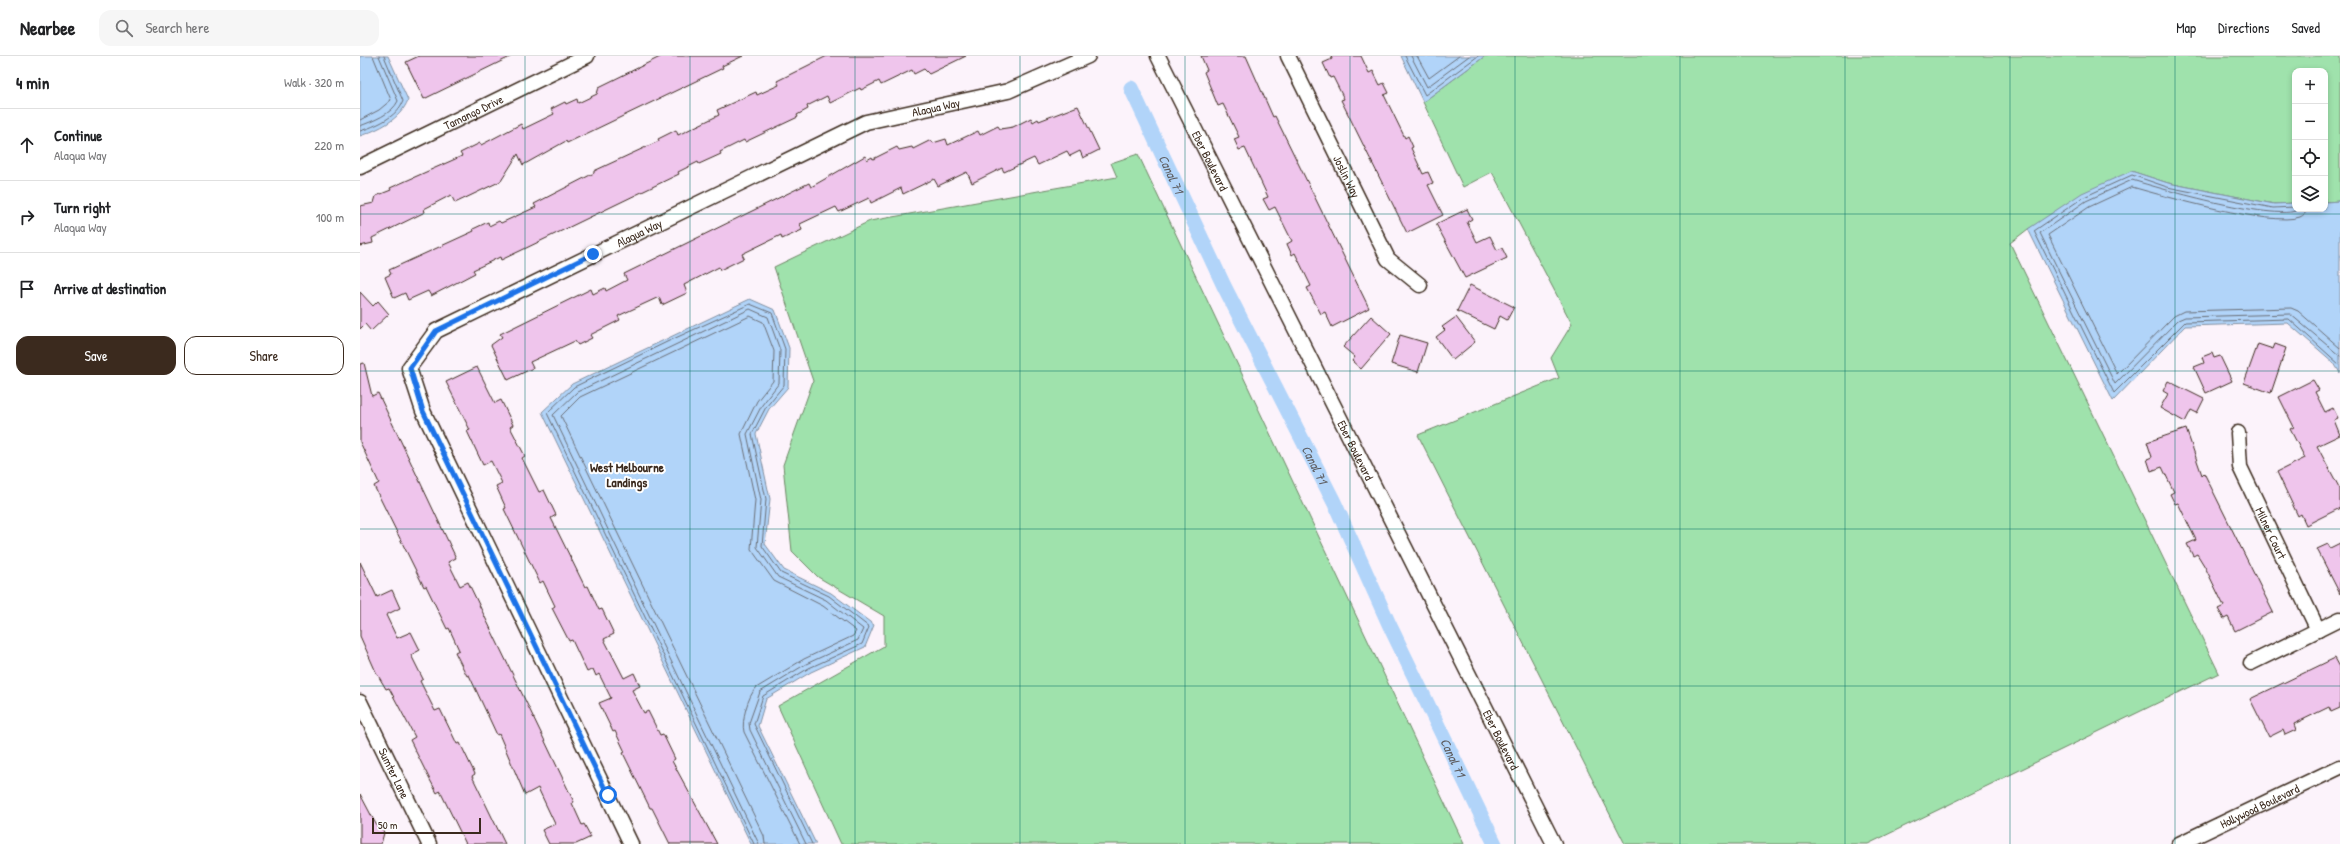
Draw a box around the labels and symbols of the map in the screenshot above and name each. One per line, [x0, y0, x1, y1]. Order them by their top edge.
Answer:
street label: Tamango Drive [441, 90, 506, 133]
street label: Alaqua Way [910, 93, 962, 120]
street label: Eber Boulevard [1188, 128, 1233, 194]
water label: Canal 71 [1155, 152, 1189, 198]
street label: Joslin Way [1330, 152, 1365, 200]
street label: Alaqua Way [613, 214, 665, 251]
route end [584, 245, 602, 263]
street label: Eber Boulevard [1334, 417, 1378, 483]
water label: Canal 71 [1298, 442, 1333, 489]
district label: West Melbourne Landings [590, 458, 665, 492]
street label: Milner Court [2252, 504, 2292, 562]
street label: Eber Boulevard [1479, 707, 1524, 773]
water label: Canal 71 [1436, 735, 1471, 782]
street label: Sumter Lane [375, 745, 414, 801]
street label: Hollywood Boulevard [2217, 779, 2302, 832]
route start [599, 786, 617, 804]
scale bar [372, 816, 481, 835]

